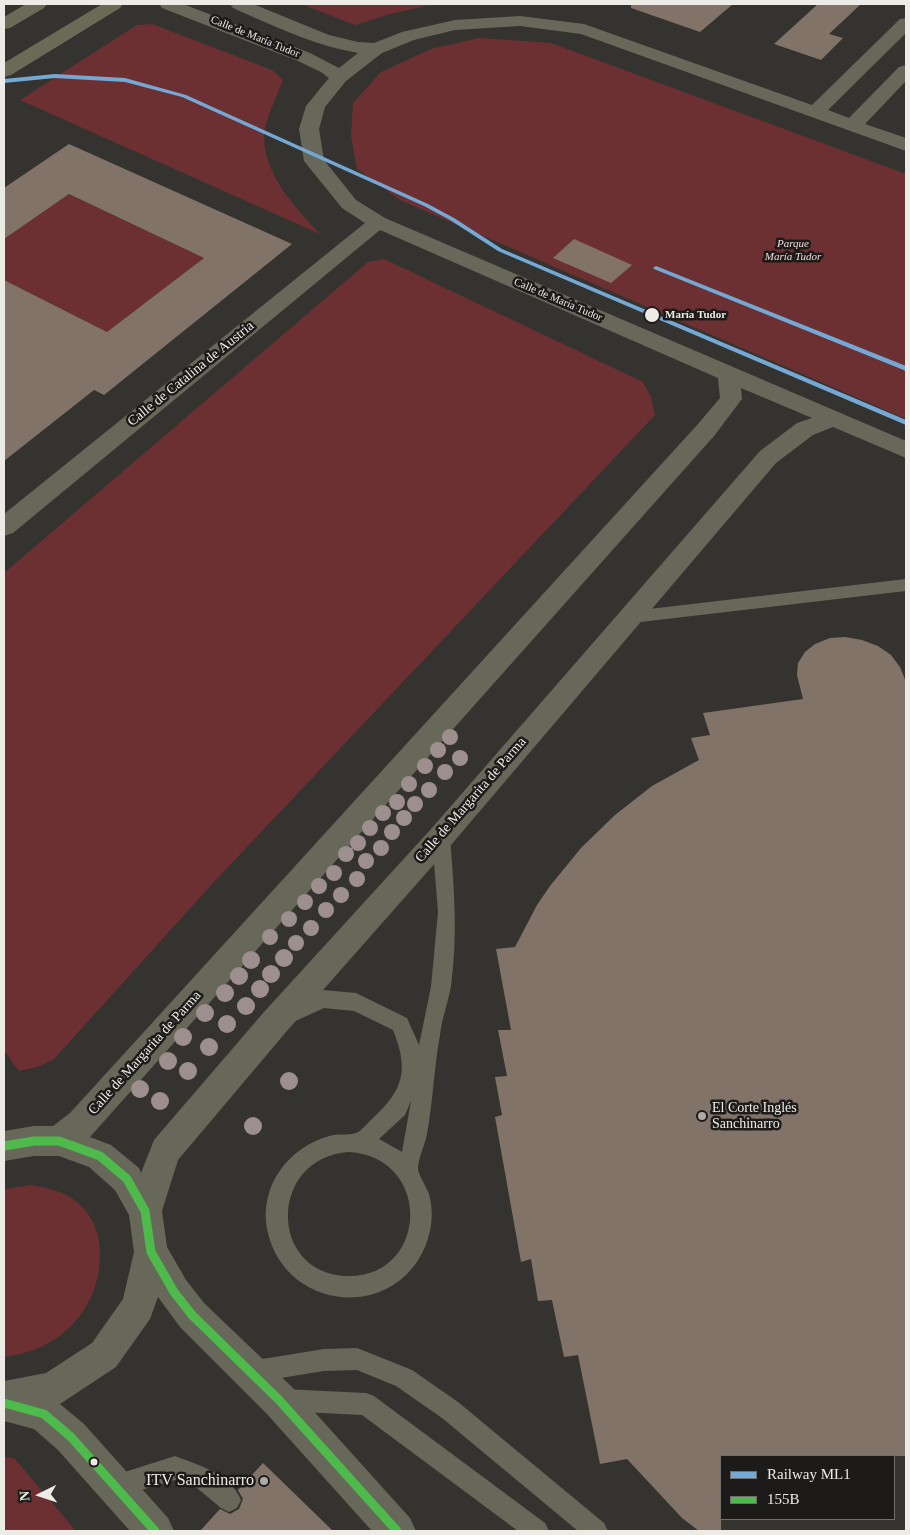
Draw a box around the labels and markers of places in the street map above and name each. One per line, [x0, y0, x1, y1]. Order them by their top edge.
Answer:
marker: María Tudor [643, 306, 661, 324]
place label: María Tudor [665, 308, 726, 322]
place label: El Corte Inglés Sanchinarro [712, 1100, 797, 1132]
marker: El Corte Inglés Sanchinarro [696, 1110, 708, 1122]
unlabelled marker [89, 1457, 99, 1467]
place label: ITV Sanchinarro [146, 1471, 254, 1491]
marker: ITV Sanchinarro [258, 1475, 270, 1487]

